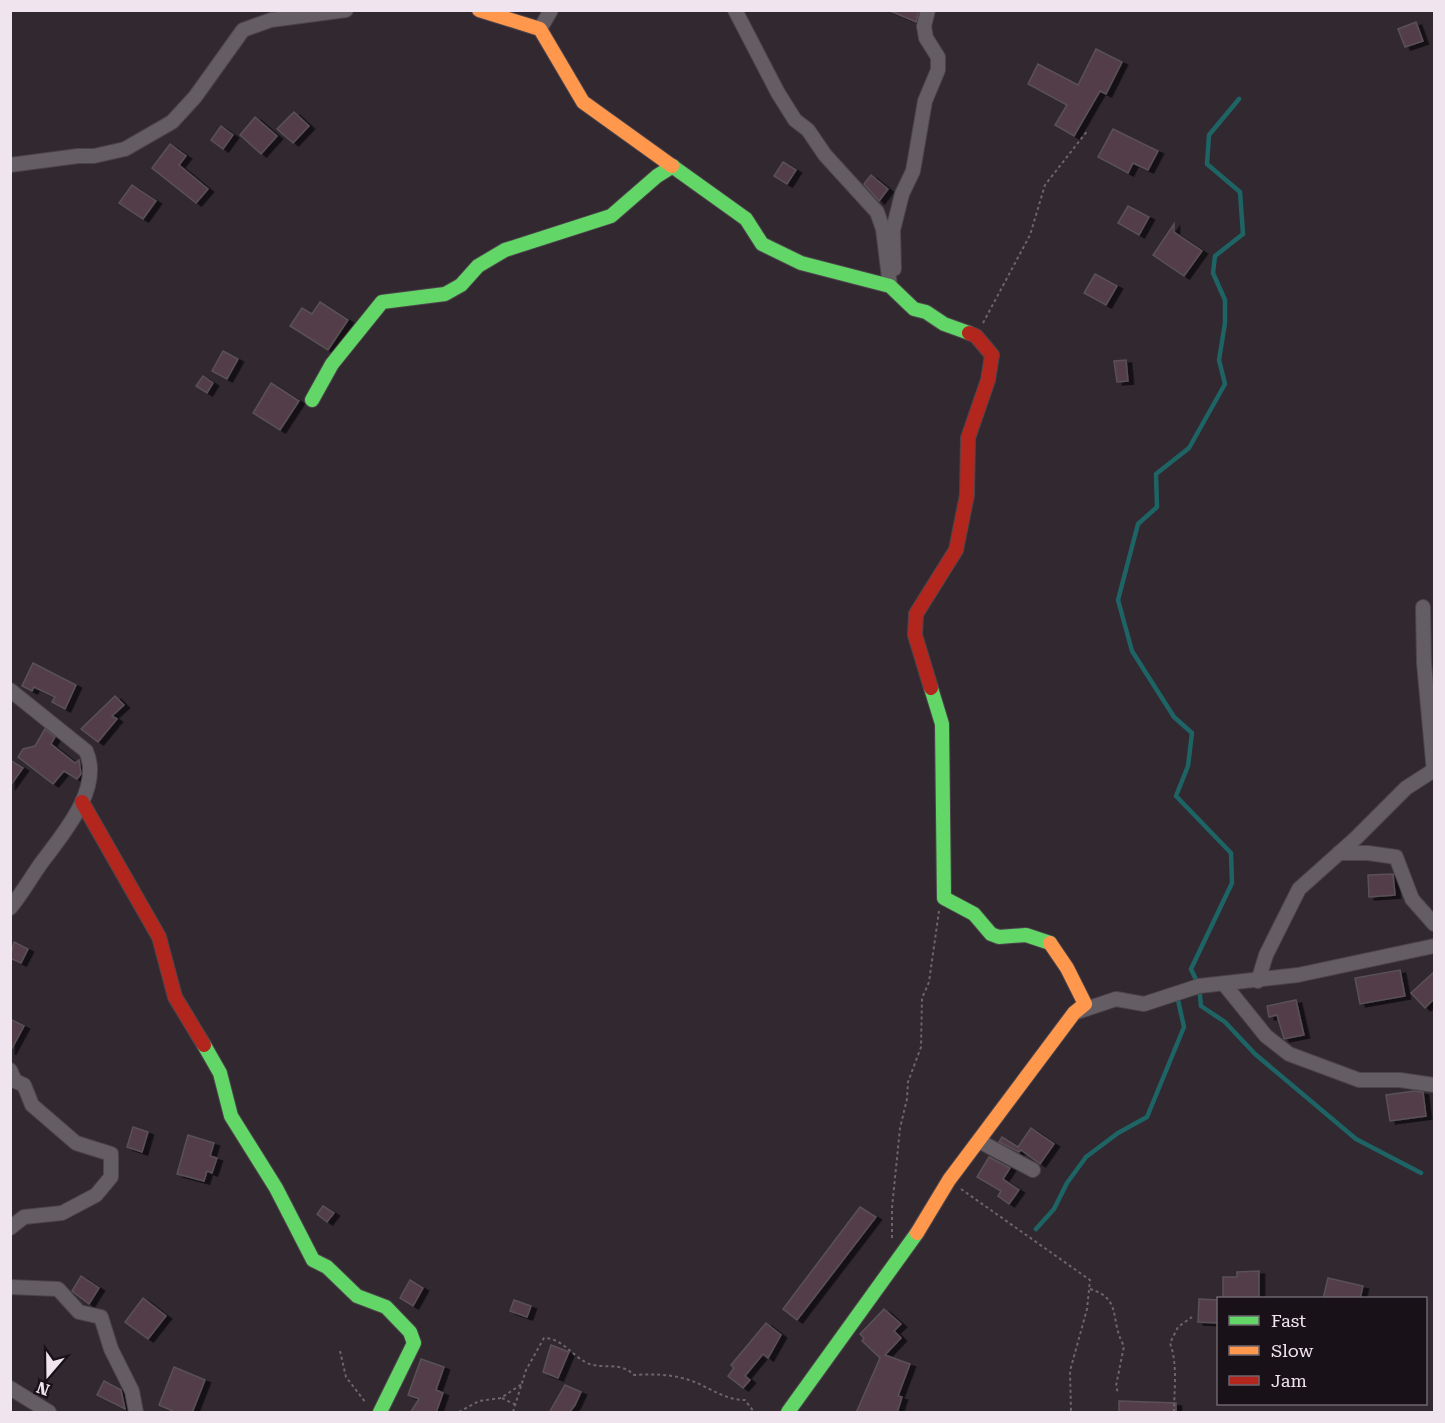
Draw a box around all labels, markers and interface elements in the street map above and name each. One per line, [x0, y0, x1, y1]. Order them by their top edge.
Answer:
legend [1217, 1297, 1427, 1405]
text: Fast [1271, 1310, 1306, 1331]
text: Slow [1271, 1340, 1313, 1361]
north arrow [18, 1345, 78, 1405]
text: Jam [1271, 1370, 1307, 1391]
text: N [34, 1378, 52, 1400]

